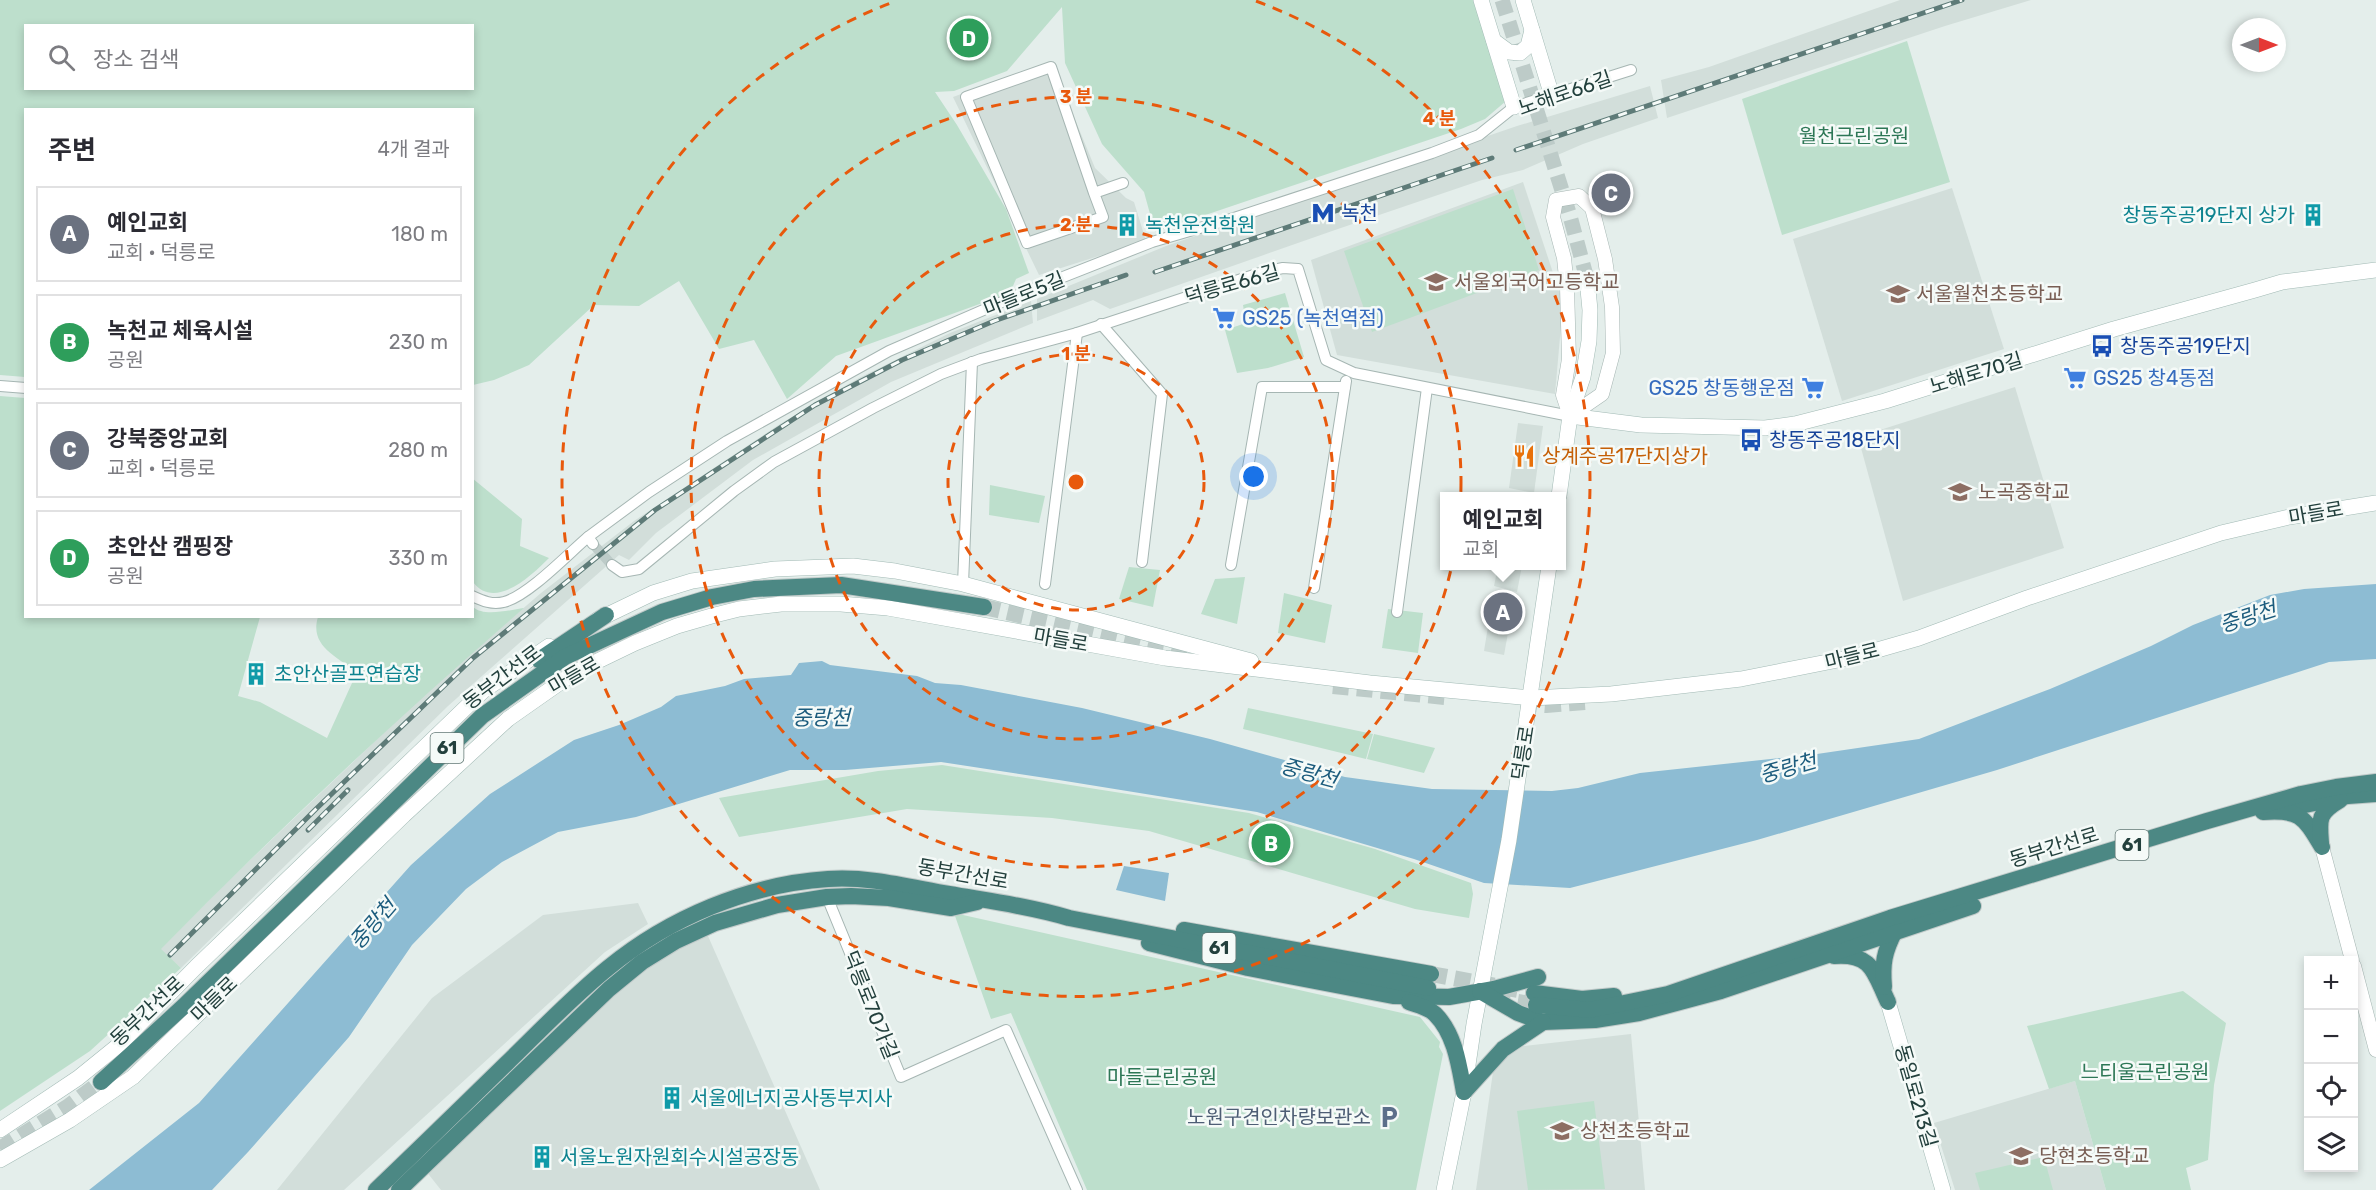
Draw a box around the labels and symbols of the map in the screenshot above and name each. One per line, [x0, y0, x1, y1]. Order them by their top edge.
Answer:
pin: D [950, 15, 988, 60]
north arrow [2232, 18, 2286, 72]
street label: 노해로66길 [1515, 66, 1615, 120]
text: 3 분 [1060, 86, 1093, 108]
text: 4 분 [1423, 108, 1456, 130]
park label: 월천근린공원 [1799, 124, 1909, 148]
pin: C [1592, 170, 1630, 216]
metro station icon: 녹천 [1310, 200, 1336, 226]
place label: 녹천 [1341, 201, 1378, 225]
building icon: 창동주공19단지 상가 [2300, 202, 2326, 228]
place label: 창동주공19단지 상가 [2122, 203, 2295, 227]
building icon: 녹천운전학원 [1114, 212, 1140, 238]
place label: 녹천운전학원 [1145, 213, 1255, 237]
text: 2 분 [1060, 214, 1092, 236]
street label: 덕릉로66길 [1182, 259, 1282, 309]
street label: 마들로5길 [980, 267, 1068, 321]
school or university icon: 서울외국어고등학교 [1423, 269, 1449, 295]
place label: 서울외국어고등학교 [1454, 270, 1620, 294]
school or university icon: 서울월천초등학교 [1885, 281, 1911, 307]
place label: 서울월천초등학교 [1916, 282, 2063, 306]
supermarket icon: GS25 (녹천역점) [1211, 305, 1237, 331]
place label: GS25 (녹천역점) [1242, 306, 1384, 330]
bus stop icon: 창동주공19단지 [2089, 333, 2115, 359]
place label: 창동주공19단지 [2120, 334, 2251, 358]
text: 1 분 [1061, 343, 1091, 365]
street label: 노해로70길 [1926, 347, 2026, 399]
supermarket icon: GS25 창4동점 [2062, 365, 2088, 391]
place label: GS25 창4동점 [2093, 366, 2215, 390]
supermarket icon: GS25 창동행운점 [1800, 375, 1826, 401]
place label: GS25 창동행운점 [1648, 376, 1795, 400]
bus stop icon: 창동주공18단지 [1738, 427, 1764, 453]
place label: 창동주공18단지 [1769, 428, 1901, 452]
restaurant icon: 상계주공17단지상가 [1511, 443, 1537, 469]
place label: 상계주공17단지상가 [1542, 444, 1708, 468]
your location [1239, 462, 1268, 491]
centre of rings [1066, 472, 1086, 492]
school or university icon: 노곡중학교 [1947, 479, 1973, 505]
place label: 노곡중학교 [1978, 480, 2070, 504]
street label: 마들로 [2287, 496, 2345, 530]
pin: A [1484, 590, 1522, 634]
water label: 중랑천 [2216, 595, 2282, 637]
street label: 마들로 [1032, 623, 1090, 657]
street label: 마들로 [1822, 638, 1882, 674]
street label: 동부간선로 [458, 640, 546, 714]
street label: 마들로 [544, 651, 604, 699]
building icon: 초안산골프연습장 [243, 661, 269, 687]
place label: 초안산골프연습장 [274, 662, 421, 686]
water label: 중랑천 [792, 705, 853, 730]
street label: 덕릉로 [1507, 724, 1539, 782]
road number: 61 [430, 733, 464, 763]
water label: 중랑천 [1757, 747, 1822, 788]
water label: 중랑천 [1278, 753, 1343, 793]
pin: B [1252, 820, 1290, 866]
street label: 동부간선로 [2007, 822, 2101, 872]
road number: 61 [2116, 830, 2148, 860]
street label: 동부간선로 [916, 854, 1010, 894]
water label: 중랑천 [344, 892, 403, 954]
road number: 61 [1202, 933, 1236, 963]
street label: 덕릉로70가길 [838, 947, 904, 1063]
street label: 동부간선로 [105, 971, 189, 1051]
street label: 마들로 [186, 971, 242, 1027]
street label: 동일로213길 [1890, 1042, 1942, 1150]
park label: 느티울근린공원 [2081, 1060, 2209, 1084]
park label: 마들근린공원 [1107, 1065, 1217, 1089]
building icon: 서울에너지공사동부지사 [659, 1085, 685, 1111]
place label: 서울에너지공사동부지사 [690, 1086, 892, 1110]
parking icon: 노원구견인차량보관소 [1376, 1104, 1402, 1130]
place label: 노원구견인차량보관소 [1187, 1105, 1371, 1129]
school or university icon: 상천초등학교 [1549, 1118, 1575, 1144]
place label: 상천초등학교 [1580, 1119, 1690, 1143]
school or university icon: 당현초등학교 [2008, 1143, 2034, 1169]
building icon: 서울노원자원회수시설공장동 [529, 1144, 555, 1170]
place label: 당현초등학교 [2039, 1144, 2149, 1168]
place label: 서울노원자원회수시설공장동 [560, 1145, 799, 1169]

